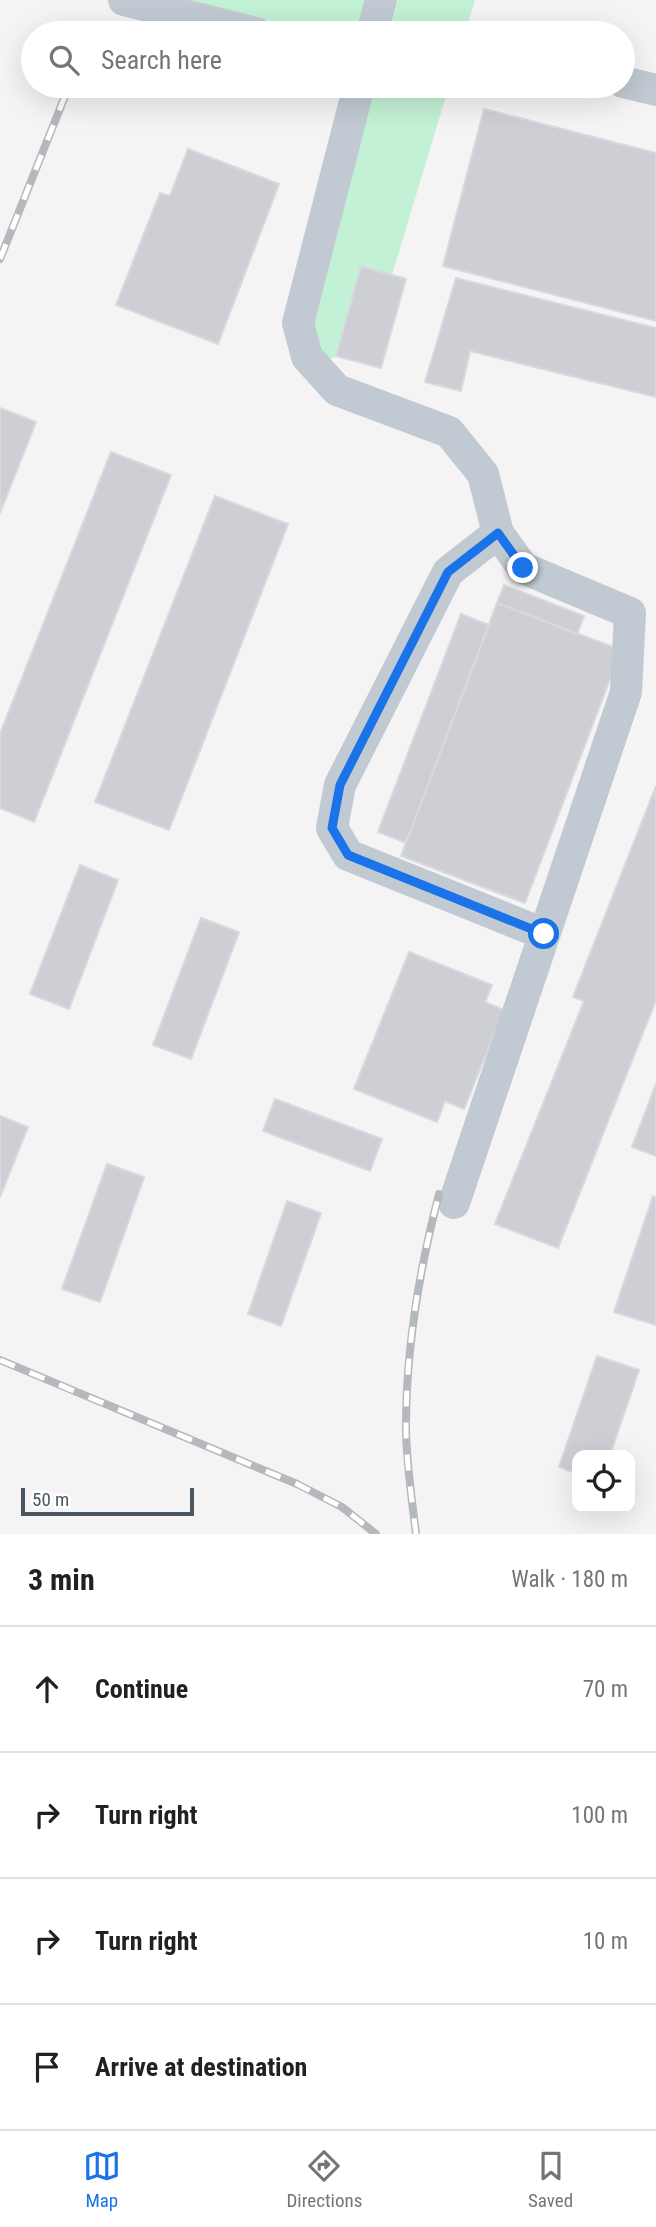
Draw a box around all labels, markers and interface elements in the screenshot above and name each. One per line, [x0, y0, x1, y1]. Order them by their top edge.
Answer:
search box [21, 21, 635, 98]
icon: search [45, 41, 83, 79]
text: Search here [101, 45, 222, 75]
route end [507, 552, 538, 583]
route start [528, 918, 559, 949]
map controls [572, 1450, 635, 1513]
button: locate [572, 1450, 635, 1513]
scale bar [21, 1485, 194, 1517]
text: 50 m [32, 1488, 69, 1511]
text: 3 min [28, 1562, 95, 1597]
text: Walk · 180 m [511, 1566, 628, 1593]
icon: ahead [28, 1670, 66, 1708]
text: Continue [95, 1674, 188, 1704]
text: 70 m [583, 1676, 628, 1703]
icon: right [28, 1796, 66, 1834]
text: Turn right [95, 1800, 197, 1830]
text: 100 m [571, 1802, 628, 1829]
icon: right [28, 1922, 66, 1960]
text: Turn right [95, 1926, 197, 1956]
text: 10 m [583, 1928, 628, 1955]
icon: arrive [28, 2048, 66, 2086]
text: Arrive at destination [95, 2052, 307, 2082]
tab: Map [83, 2147, 121, 2212]
tab: Directions [286, 2147, 362, 2212]
tab: Saved [528, 2147, 573, 2212]

